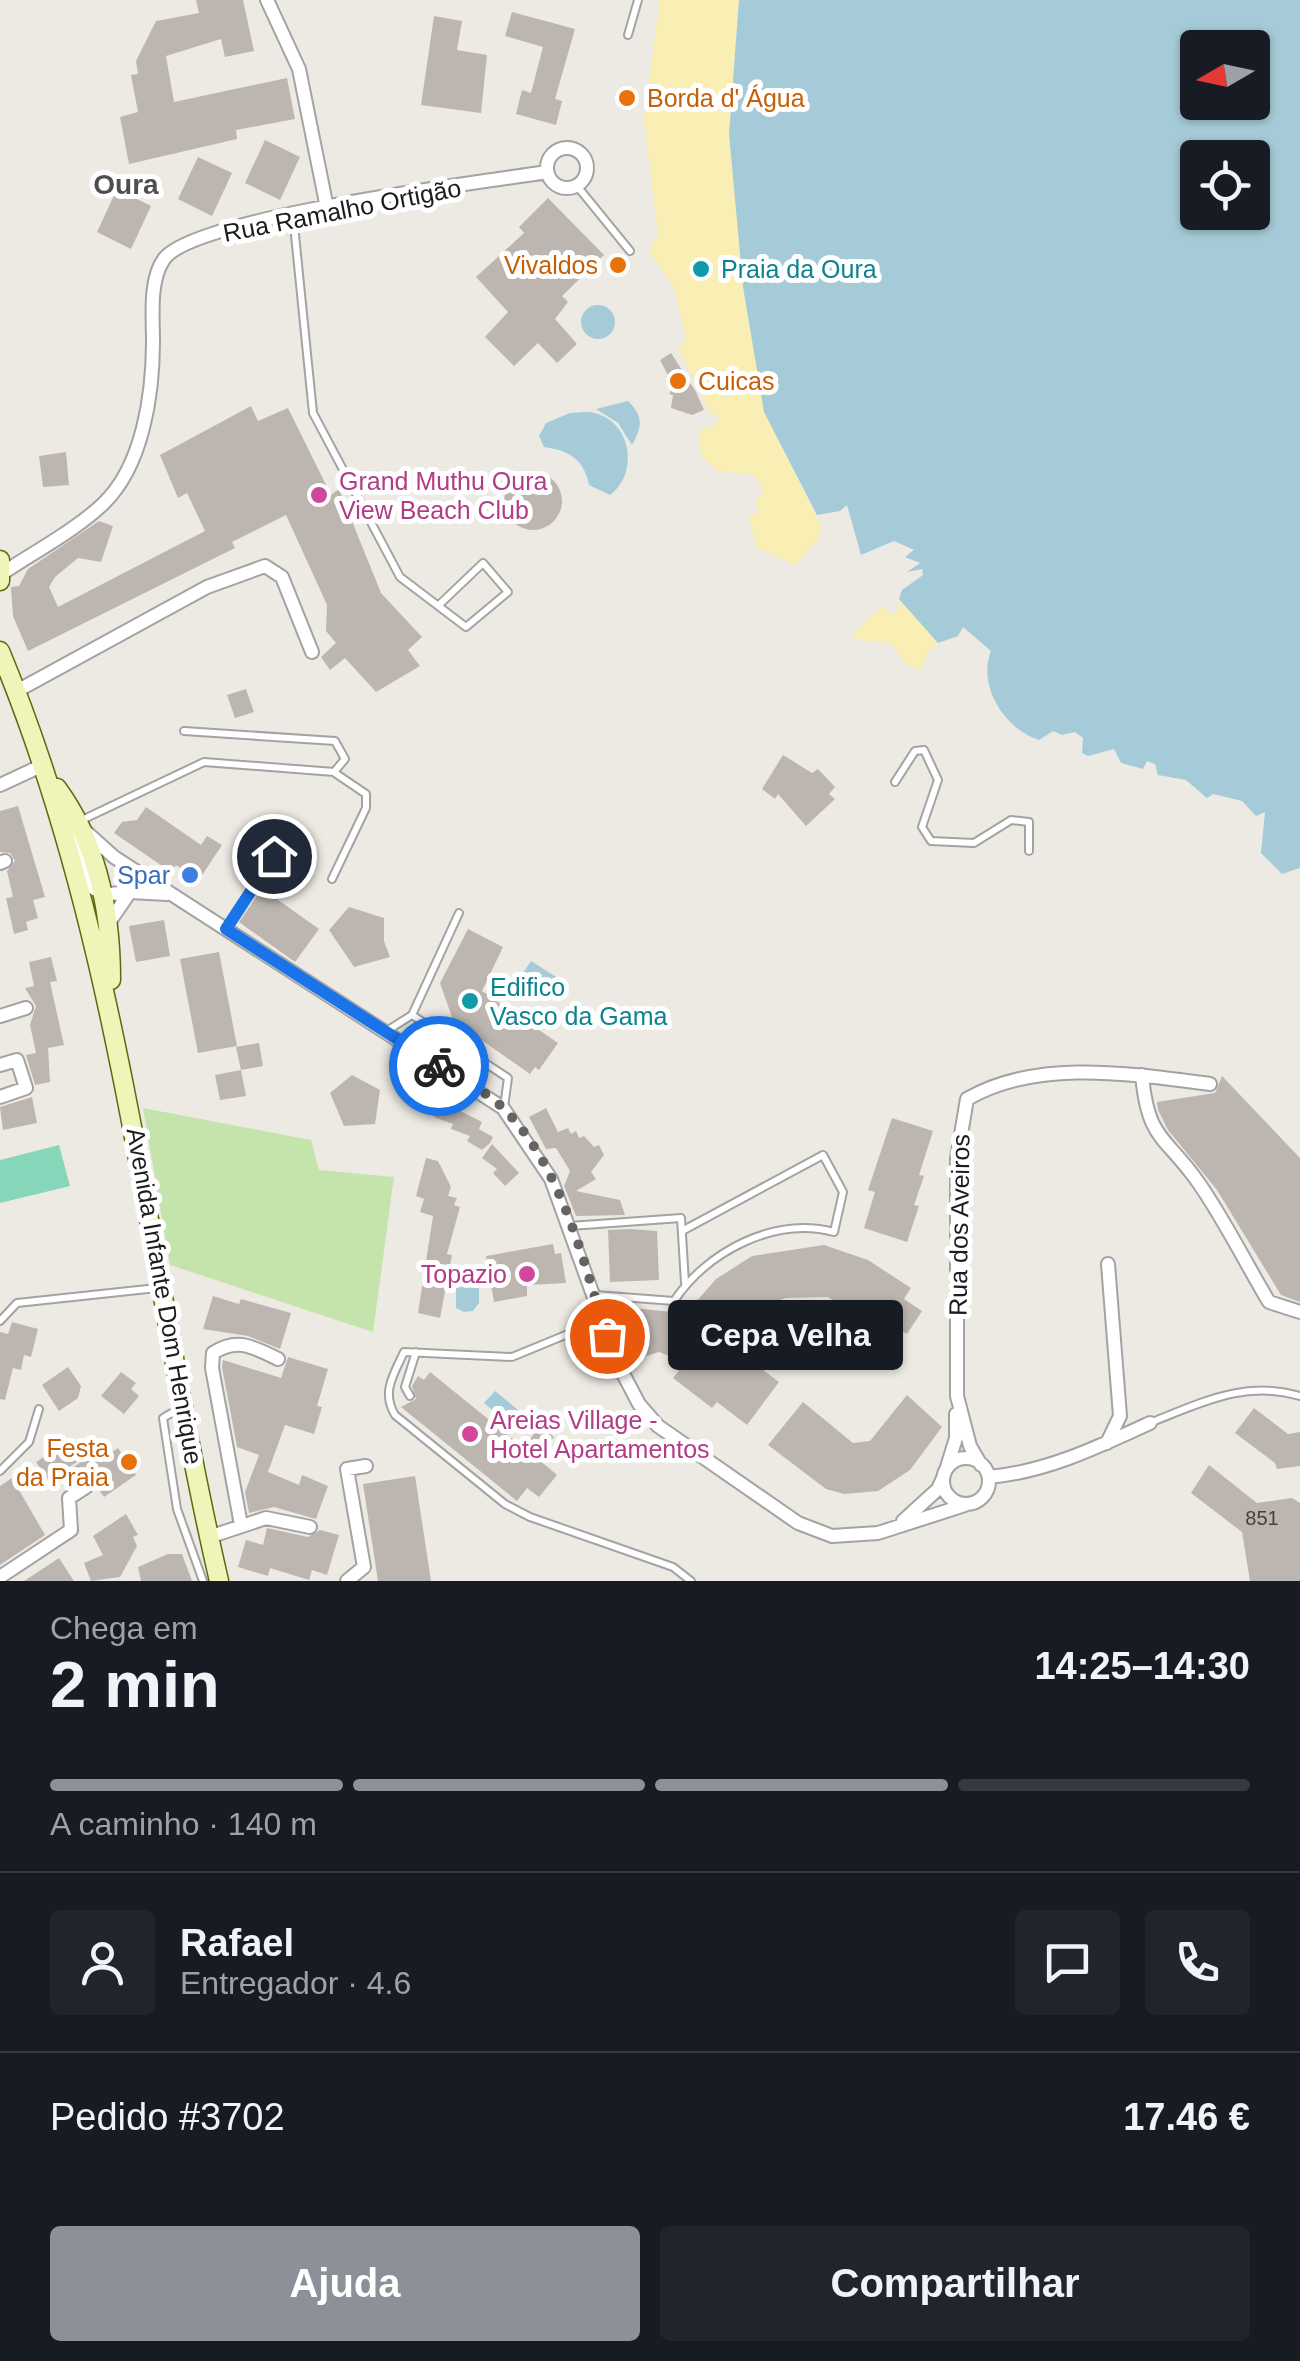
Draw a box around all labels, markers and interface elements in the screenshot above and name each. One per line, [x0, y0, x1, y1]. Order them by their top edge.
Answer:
north arrow [1180, 30, 1270, 120]
map controls [1180, 30, 1270, 230]
place label: Borda d' Água [647, 84, 805, 112]
marker: Borda d' Água [616, 87, 638, 109]
button: locate [1180, 140, 1270, 230]
district label: Oura [93, 169, 159, 200]
street label: Rua Ramalho Ortigão [221, 173, 463, 247]
place label: Vivaldos [504, 251, 598, 279]
marker: Vivaldos [607, 254, 629, 276]
place label: Praia da Oura [721, 255, 877, 283]
marker: Praia da Oura [690, 258, 712, 280]
place label: Cuicas [698, 367, 774, 395]
marker: Cuicas [667, 370, 689, 392]
place label: Grand Muthu Oura View Beach Club [339, 467, 548, 524]
marker: Grand Muthu Oura View Beach Club [308, 484, 330, 506]
pin [232, 814, 317, 899]
icon: home [247, 829, 302, 884]
place label: Spar [117, 861, 170, 889]
marker: Spar [179, 864, 201, 886]
place label: Edifico Vasco da Gama [490, 973, 668, 1030]
marker: Edifico Vasco da Gama [459, 990, 481, 1012]
courier [389, 1016, 489, 1116]
icon: bike [412, 1039, 467, 1094]
street label: Avenida Infante Dom Henrique [122, 1125, 208, 1467]
street label: Rua dos Aveiros [943, 1134, 975, 1316]
place label: Topazio [421, 1260, 507, 1288]
marker: Topazio [516, 1263, 538, 1285]
pin [565, 1294, 650, 1379]
callout: Cepa Velha [667, 1301, 902, 1371]
icon: bag [580, 1309, 635, 1364]
text: Cepa Velha [700, 1317, 871, 1353]
place label: Areias Village - Hotel Apartamentos [490, 1406, 710, 1463]
marker: Areias Village - Hotel Apartamentos [459, 1423, 481, 1445]
place label: Festa da Praia [16, 1434, 109, 1491]
marker: Festa da Praia [118, 1451, 140, 1473]
house number: 851 [1245, 1507, 1279, 1529]
text: Chega em [50, 1610, 198, 1646]
text: 14:25–14:30 [1034, 1645, 1250, 1687]
text: 2 min [50, 1648, 220, 1721]
text: A caminho · 140 m [50, 1806, 317, 1842]
button: person [50, 1910, 155, 2015]
button: chat [1015, 1910, 1120, 2015]
button: phone [1145, 1910, 1250, 2015]
text: Rafael [180, 1922, 294, 1964]
text: Entregador · 4.6 [180, 1965, 411, 2001]
text: Pedido #3702 [50, 2096, 285, 2138]
text: 17.46 € [1123, 2096, 1250, 2138]
button: Ajuda [50, 2226, 640, 2341]
button: Compartilhar [660, 2226, 1250, 2341]

